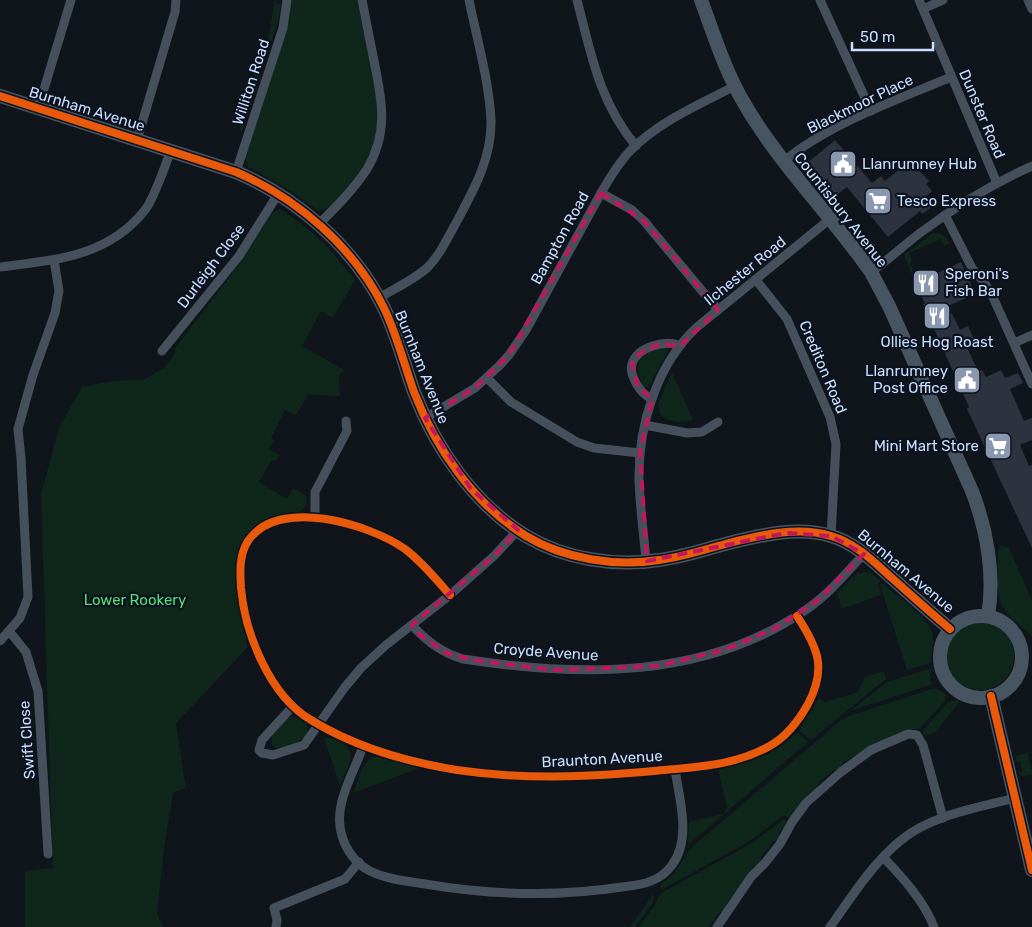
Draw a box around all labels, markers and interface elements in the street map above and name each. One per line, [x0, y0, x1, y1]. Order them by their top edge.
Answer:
scale bar [852, 20, 933, 52]
text: 50 m [860, 28, 895, 46]
street label: Williton Road [229, 37, 273, 127]
street label: Dunster Road [955, 67, 1009, 161]
street label: Blackmoor Place [804, 71, 916, 137]
street label: Burnham Avenue [27, 83, 147, 135]
street label: Countisbury Avenue [790, 149, 892, 271]
public building icon: Llanrumney Hub [828, 149, 858, 179]
place label: Llanrumney Hub [862, 155, 977, 173]
supermarket icon: Tesco Express [863, 186, 893, 216]
street label: Bampton Road [527, 188, 593, 288]
place label: Tesco Express [897, 192, 997, 210]
street label: Durleigh Close [173, 220, 249, 312]
street label: Ilchester Road [700, 233, 790, 309]
place label: Speroni's Fish Bar [945, 265, 1010, 300]
restaurant icon: Speroni's Fish Bar [911, 268, 941, 298]
restaurant icon: Ollies Hog Roast [922, 301, 952, 331]
street label: Burnham Avenue [391, 308, 453, 426]
street label: Crediton Road [795, 318, 851, 416]
place label: Ollies Hog Roast [881, 333, 994, 351]
place label: Llanrumney Post Office [865, 362, 948, 397]
public building icon: Llanrumney Post Office [952, 365, 982, 395]
supermarket icon: Mini Mart Store [983, 431, 1013, 461]
place label: Mini Mart Store [874, 437, 979, 455]
street label: Burnham Avenue [854, 525, 958, 617]
park label: Lower Rookery [84, 591, 186, 609]
street label: Croyde Avenue [493, 639, 599, 665]
street label: Swift Close [15, 700, 39, 780]
street label: Braunton Avenue [541, 747, 663, 771]

